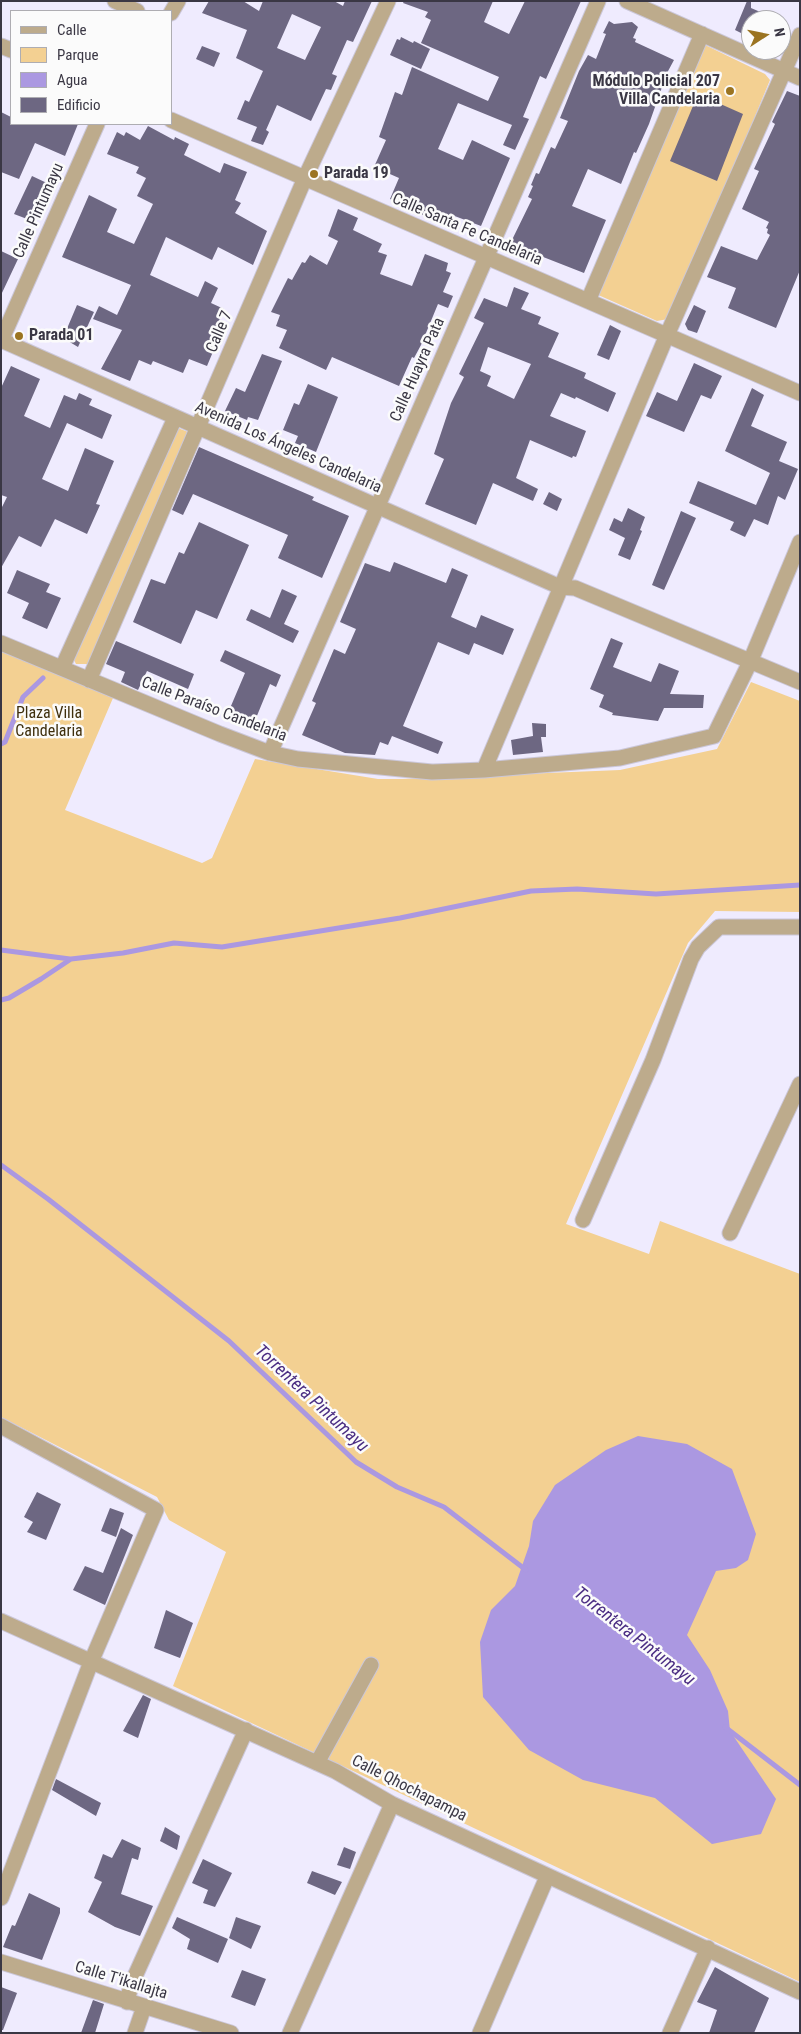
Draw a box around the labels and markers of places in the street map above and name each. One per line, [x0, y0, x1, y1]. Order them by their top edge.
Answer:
place label: Módulo Policial 207 Villa Candelaria [593, 72, 720, 110]
marker: Módulo Policial 207 Villa Candelaria [724, 85, 736, 97]
place label: Parada 19 [324, 164, 388, 184]
marker: Parada 19 [308, 168, 320, 180]
place label: Parada 01 [29, 326, 93, 346]
marker: Parada 01 [13, 330, 25, 342]

